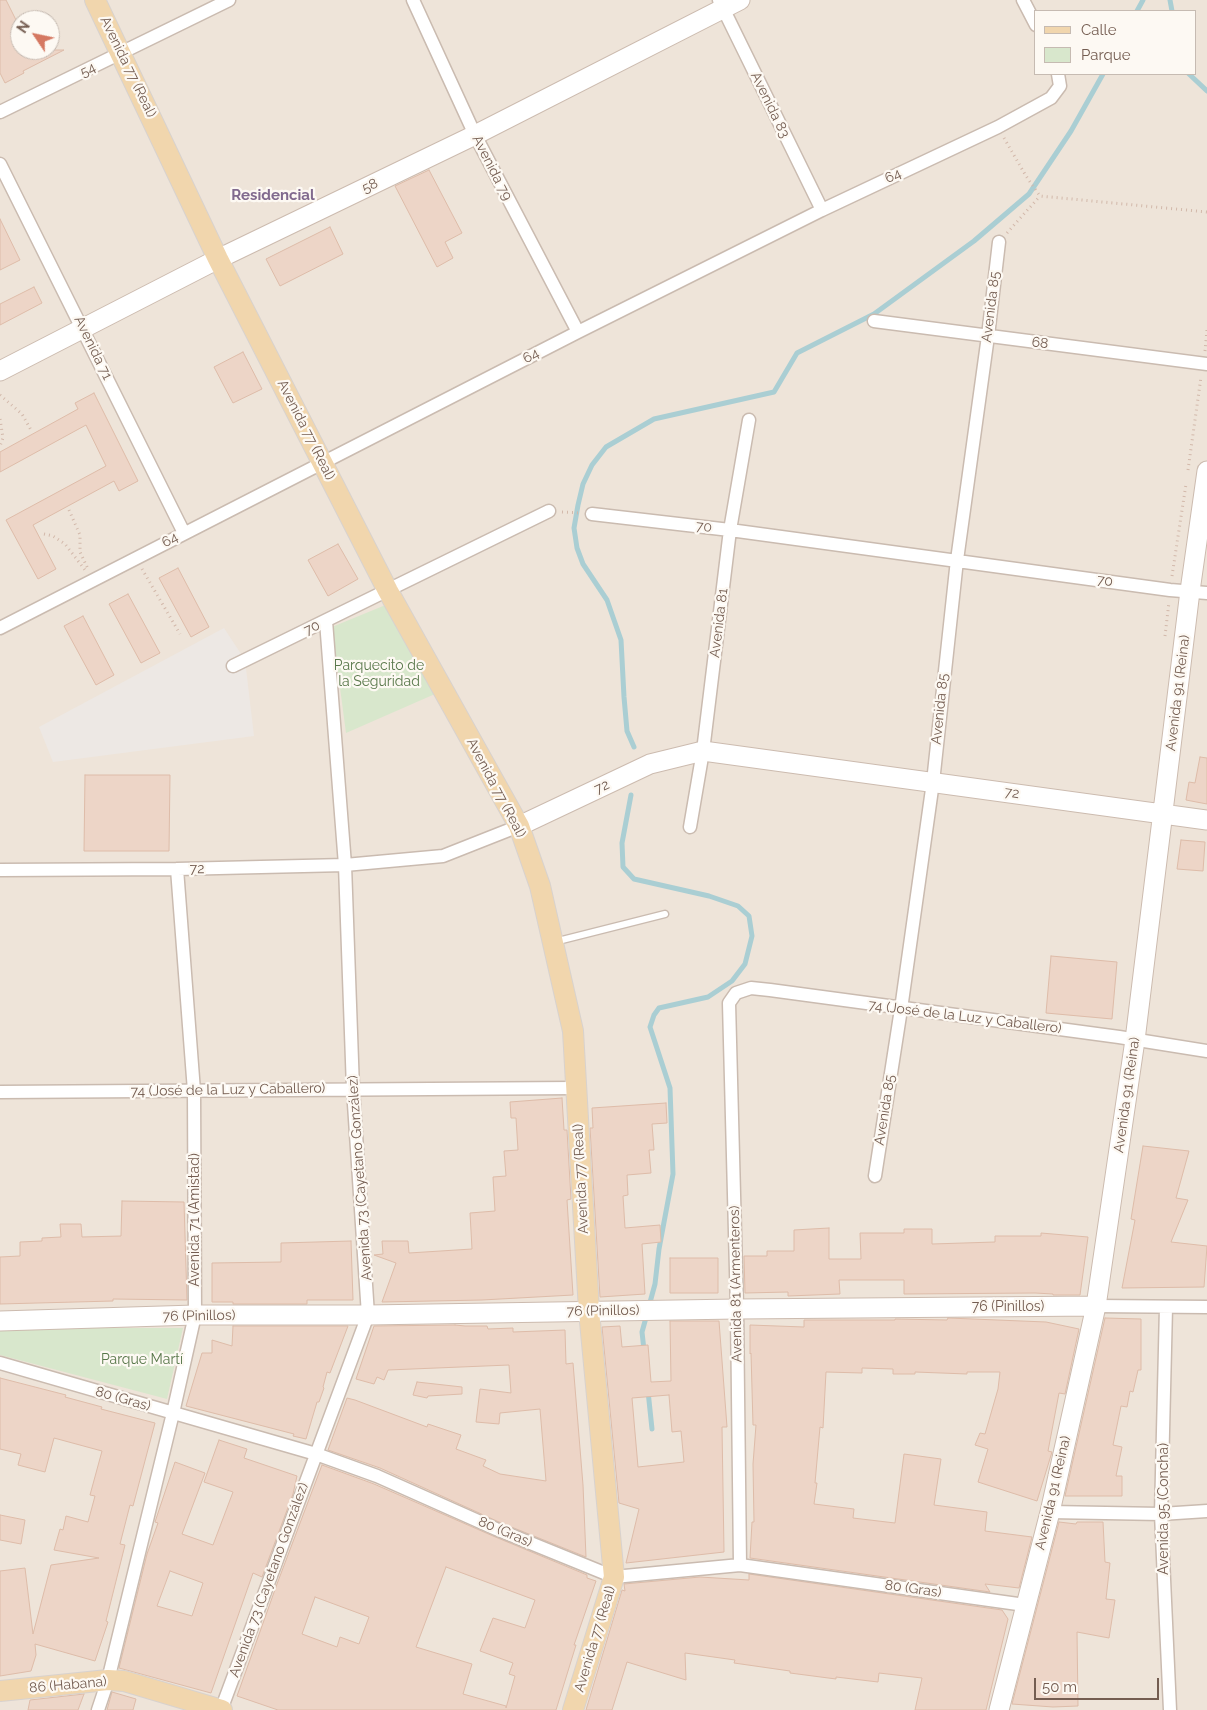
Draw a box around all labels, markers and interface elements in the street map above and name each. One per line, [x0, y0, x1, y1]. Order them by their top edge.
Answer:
north arrow [10, 10, 60, 60]
legend [1034, 10, 1197, 75]
street label: Avenida 77 (Real) [96, 14, 160, 120]
text: N [14, 18, 33, 36]
text: Calle [1081, 21, 1116, 39]
text: Parque [1081, 46, 1130, 64]
street label: 54 [77, 59, 99, 81]
street label: Avenida 83 [747, 69, 793, 141]
street label: Avenida 79 [468, 132, 516, 204]
street label: 64 [882, 165, 904, 187]
street label: 58 [359, 175, 381, 197]
district label: Residencial [231, 186, 315, 204]
street label: Avenida 85 [978, 271, 1004, 343]
street label: Avenida 71 [70, 313, 116, 383]
street label: 68 [1031, 334, 1049, 352]
street label: 64 [520, 345, 542, 367]
street label: Avenida 77 (Real) [274, 377, 338, 483]
street label: 70 [695, 518, 713, 536]
street label: 64 [159, 529, 181, 551]
street label: 70 [1096, 572, 1114, 590]
street label: Avenida 81 [706, 587, 732, 659]
street label: 70 [301, 617, 323, 639]
street label: Avenida 91 (Reina) [1163, 634, 1193, 752]
park label: Parquecito de la Seguridad [334, 658, 424, 690]
street label: Avenida 85 [928, 673, 952, 745]
street label: Avenida 77 (Real) [463, 735, 529, 841]
street label: 72 [592, 776, 612, 798]
street label: 72 [1004, 784, 1020, 802]
street label: 72 [189, 860, 205, 878]
street label: 74 (José de la Luz y Caballero) [867, 997, 1063, 1037]
street label: Avenida 91 (Reina) [1111, 1036, 1143, 1154]
street label: Avenida 85 [871, 1073, 899, 1147]
street label: Avenida 73 (Cayetano González) [344, 1075, 376, 1281]
street label: 74 (José de la Luz y Caballero) [131, 1080, 325, 1100]
street label: Avenida 77 (Real) [570, 1124, 592, 1234]
street label: Avenida 71 (Amistad) [187, 1153, 203, 1287]
street label: Avenida 81 (Armenteros) [726, 1205, 746, 1363]
street label: 76 (Pinillos) [972, 1299, 1044, 1315]
street label: 76 (Pinillos) [567, 1302, 639, 1320]
street label: 76 (Pinillos) [163, 1307, 235, 1325]
park label: Parque Martí [101, 1352, 183, 1368]
street label: 80 (Gras) [93, 1383, 153, 1415]
street label: Avenida 91 (Reina) [1032, 1434, 1074, 1552]
street label: Avenida 95 (Concha) [1156, 1443, 1172, 1575]
street label: Avenida 73 (Cayetano González) [226, 1480, 312, 1680]
street label: 80 (Gras) [475, 1513, 535, 1551]
street label: 80 (Gras) [884, 1577, 942, 1601]
street label: Avenida 77 (Real) [571, 1584, 619, 1694]
scale bar [1037, 1668, 1162, 1700]
street label: 86 (Habana) [29, 1673, 107, 1697]
text: 50 m [1042, 1678, 1077, 1696]

